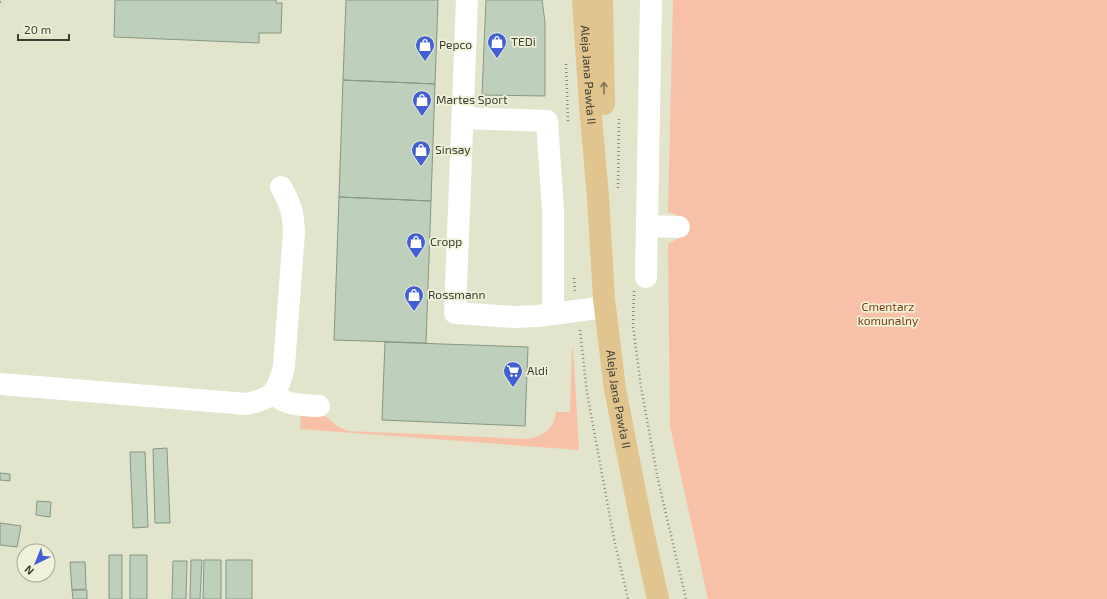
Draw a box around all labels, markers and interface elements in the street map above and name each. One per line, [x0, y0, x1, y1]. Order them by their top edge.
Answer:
scale bar [18, 16, 69, 42]
text: 20 m [24, 22, 51, 36]
street label: Aleja Jana Pawła II [579, 25, 600, 125]
shop icon: TEDi [486, 31, 508, 59]
shop icon: Pepco [414, 34, 436, 62]
place label: TEDi [511, 34, 536, 48]
place label: Pepco [439, 37, 472, 51]
one-way arrow [600, 82, 608, 95]
shop icon: Martes Sport [411, 89, 433, 117]
place label: Martes Sport [436, 92, 508, 106]
shop icon: Sinsay [410, 139, 432, 167]
place label: Sinsay [435, 142, 471, 156]
shop icon: Cropp [405, 231, 427, 259]
place label: Cropp [430, 234, 462, 248]
shop icon: Rossmann [403, 284, 425, 312]
place label: Rossmann [428, 287, 485, 301]
park label: Cmentarz komunalny [858, 299, 919, 327]
street label: Aleja Jana Pawła II [604, 349, 634, 449]
supermarket icon: Aldi [502, 360, 524, 388]
place label: Aldi [527, 363, 548, 377]
north arrow [16, 543, 56, 583]
text: N [21, 563, 36, 578]

